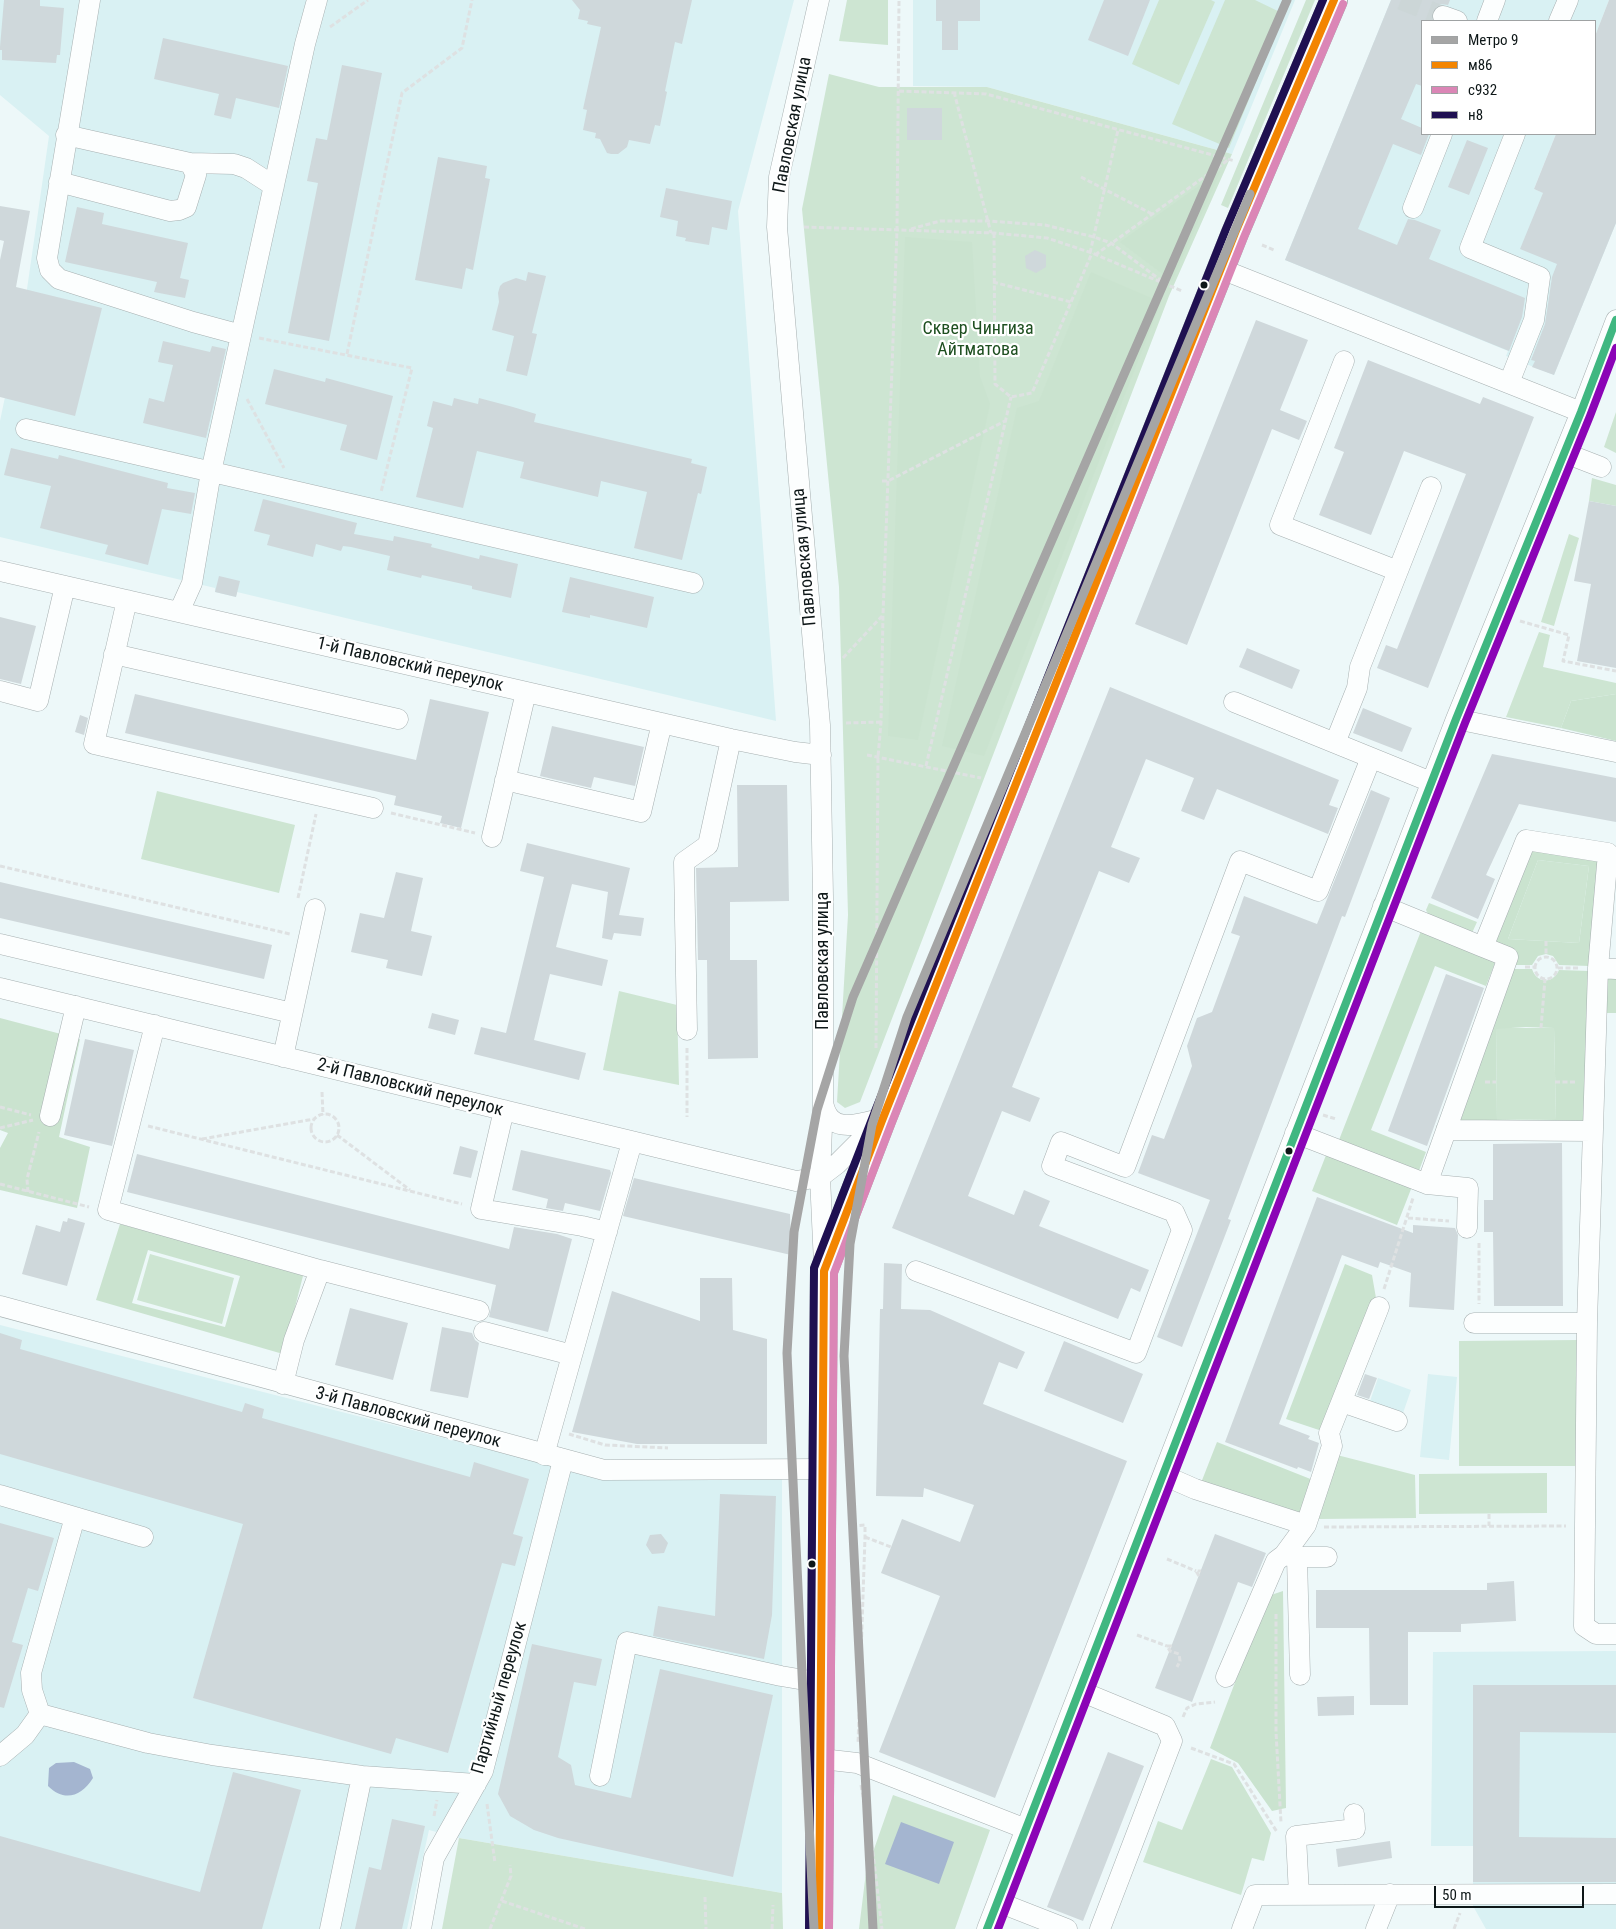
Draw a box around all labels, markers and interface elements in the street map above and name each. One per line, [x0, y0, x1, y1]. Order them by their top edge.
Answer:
legend [1421, 20, 1596, 135]
text: Метро 9 [1468, 31, 1518, 49]
street label: Павловская улица [769, 55, 817, 195]
text: м86 [1468, 56, 1493, 74]
text: с932 [1468, 81, 1497, 99]
text: н8 [1468, 106, 1483, 124]
unlabelled marker [1199, 280, 1209, 290]
park label: Сквер Чингиза Айтматова [922, 318, 1034, 360]
street label: Павловская улица [788, 487, 822, 627]
street label: 1-й Павловский переулок [315, 633, 505, 697]
street label: Павловская улица [812, 892, 834, 1030]
street label: 2-й Павловский переулок [315, 1054, 505, 1122]
unlabelled marker [1284, 1146, 1294, 1156]
street label: 3-й Павловский переулок [313, 1383, 503, 1453]
unlabelled marker [807, 1559, 817, 1569]
street label: Партийный переулок [468, 1619, 532, 1777]
scale bar [1436, 1876, 1586, 1908]
text: 50 m [1442, 1886, 1472, 1904]

